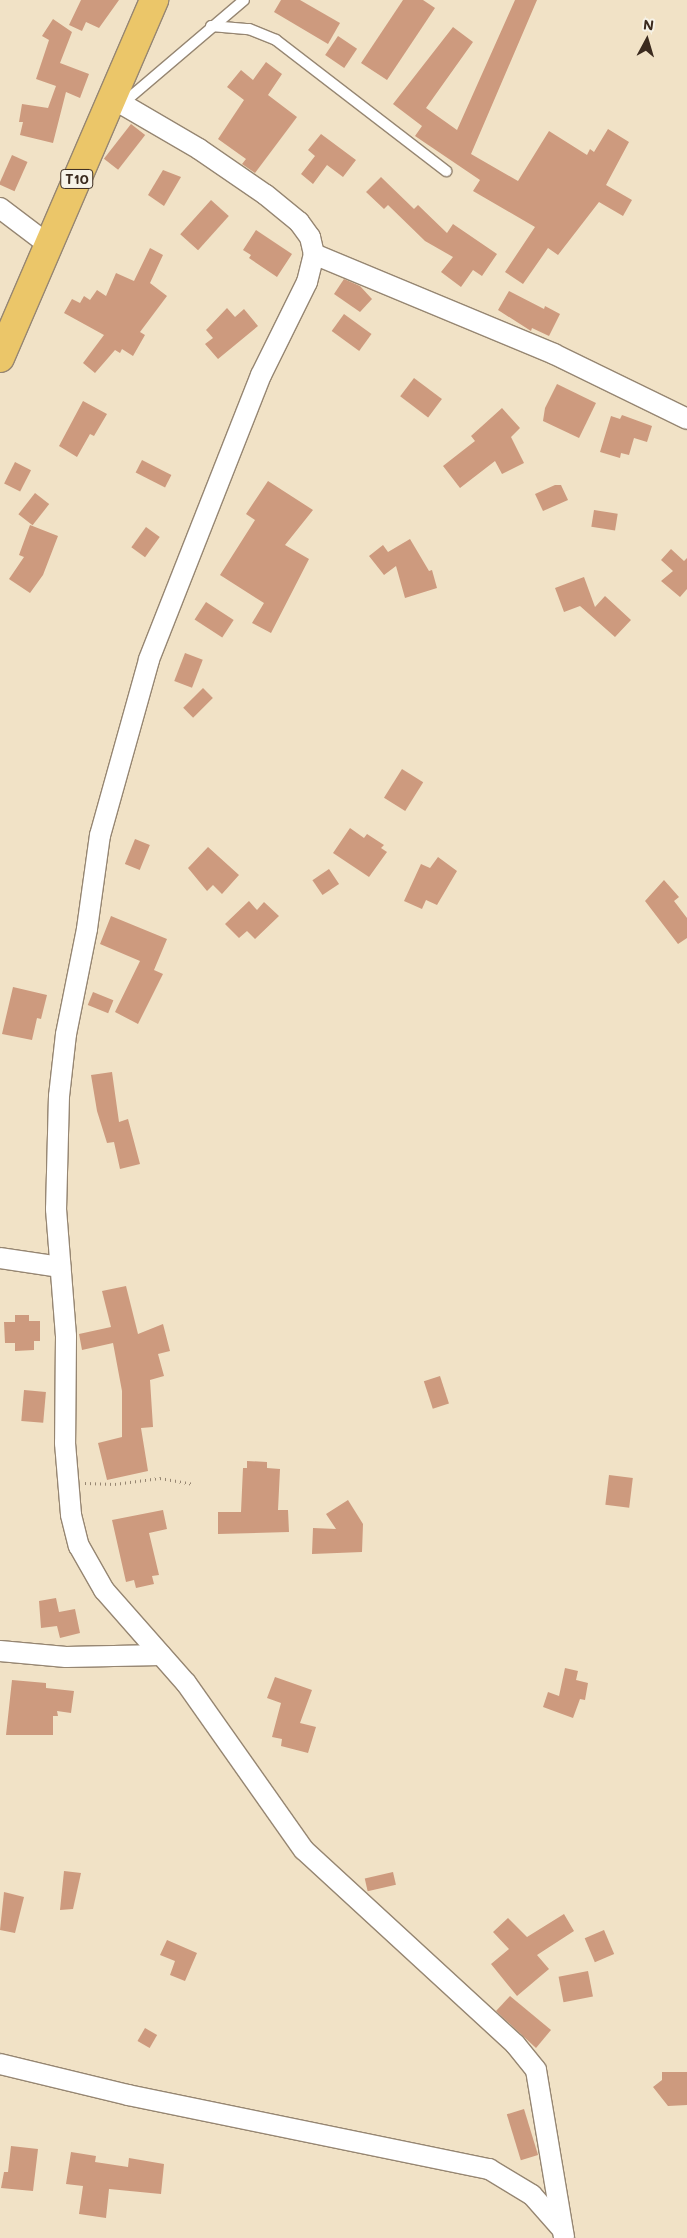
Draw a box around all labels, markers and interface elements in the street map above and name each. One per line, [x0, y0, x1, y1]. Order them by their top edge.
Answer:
north arrow [622, 15, 672, 65]
text: N [642, 15, 655, 35]
road number: T10 [60, 168, 94, 190]

